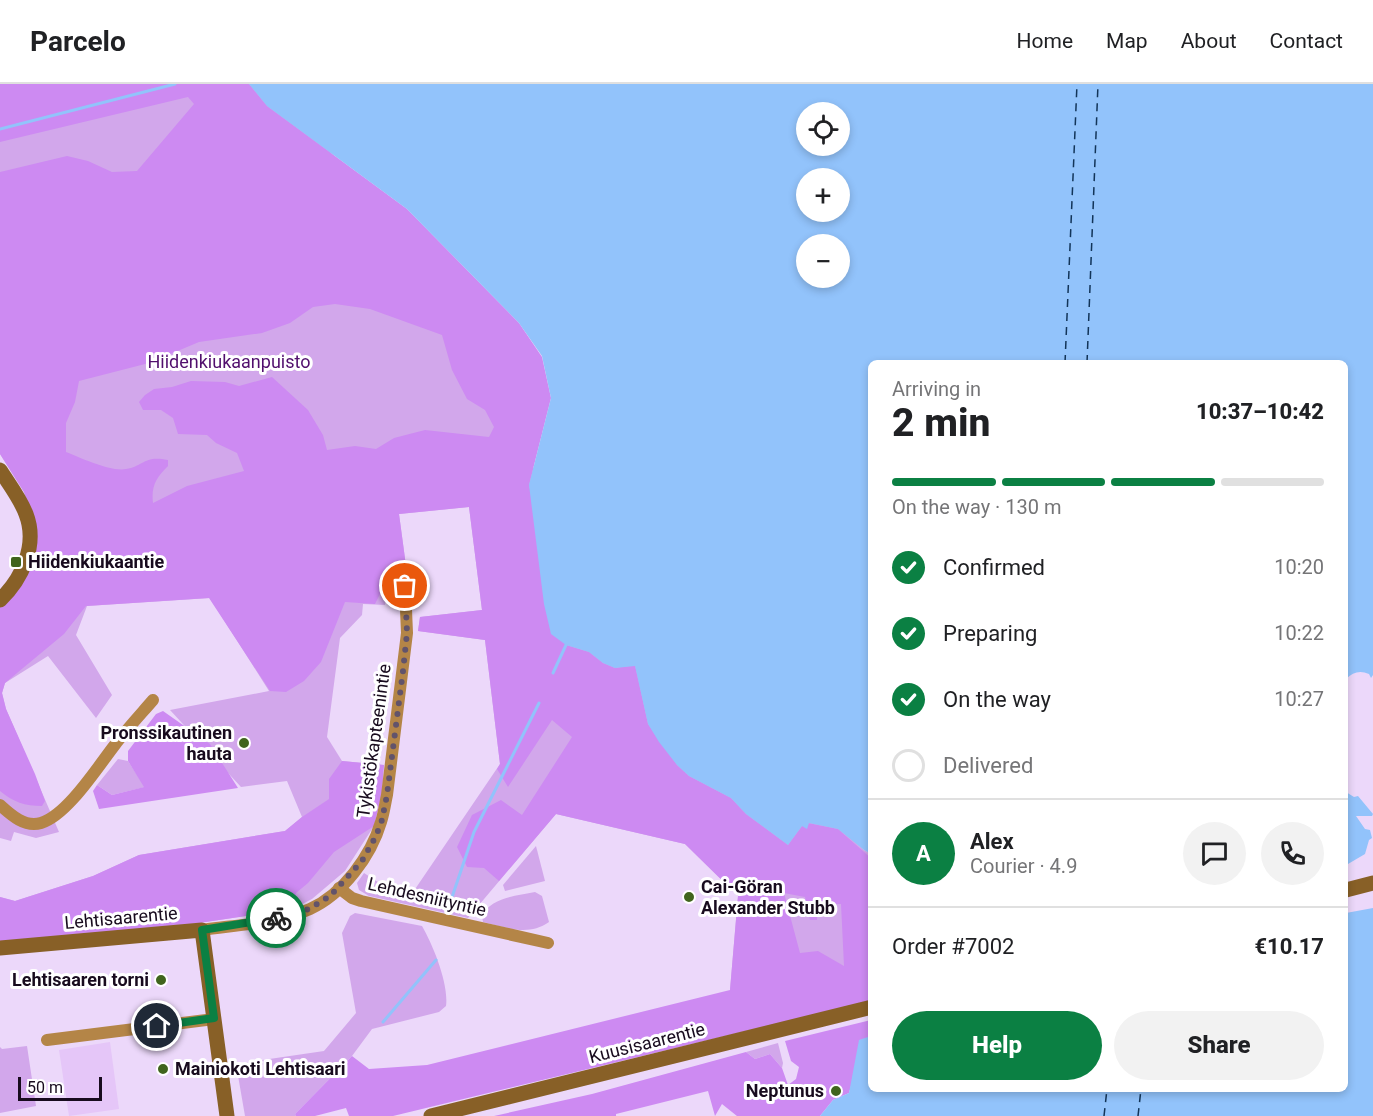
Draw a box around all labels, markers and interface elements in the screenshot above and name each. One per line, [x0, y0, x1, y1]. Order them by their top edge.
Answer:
text: Parcelo [30, 25, 126, 58]
text: Home [1017, 29, 1073, 53]
text: Map [1106, 29, 1148, 53]
text: About [1181, 29, 1237, 53]
text: Contact [1270, 29, 1343, 53]
map controls [796, 102, 850, 288]
button: locate [796, 102, 850, 156]
button: + [796, 168, 850, 222]
button: − [796, 234, 850, 288]
park label: Hiidenkiukaanpuisto [148, 351, 310, 372]
text: Arriving in [892, 377, 981, 401]
text: 10:37–10:42 [1196, 399, 1324, 424]
text: 2 min [892, 400, 990, 446]
text: On the way · 130 m [892, 495, 1061, 519]
place label: Hiidenkiukaantie [28, 551, 164, 572]
icon: check [892, 551, 925, 584]
marker: Hiidenkiukaantie [9, 555, 23, 569]
text: Confirmed [943, 555, 1045, 580]
text: 10:20 [1274, 555, 1324, 579]
pin [379, 560, 430, 611]
icon: bag [388, 569, 421, 602]
icon: check [892, 617, 925, 650]
text: Preparing [943, 621, 1037, 646]
text: 10:22 [1274, 621, 1324, 645]
street label: Tykistökapteenintie [352, 662, 395, 819]
icon: check [892, 683, 925, 716]
text: On the way [943, 687, 1051, 712]
text: 10:27 [1274, 687, 1324, 711]
place label: Pronssikautinen hauta [100, 722, 232, 764]
marker: Pronssikautinen hauta [237, 736, 251, 750]
text: Delivered [943, 753, 1033, 778]
button: chat [1183, 822, 1246, 885]
button: phone [1261, 822, 1324, 885]
text: Alex [970, 829, 1014, 854]
text: A [916, 841, 931, 866]
text: Courier · 4.9 [970, 854, 1077, 878]
street label: Lehdesniityntie [366, 873, 488, 920]
place label: Cai-Göran Alexander Stubb [701, 876, 835, 918]
courier [246, 888, 306, 948]
marker: Cai-Göran Alexander Stubb [682, 890, 696, 904]
street label: Lehtisaarentie [63, 902, 178, 933]
icon: bike [260, 902, 293, 935]
text: Order #7002 [892, 934, 1014, 959]
text: €10.17 [1255, 934, 1324, 959]
place label: Lehtisaaren torni [12, 969, 149, 990]
marker: Lehtisaaren torni [154, 973, 168, 987]
pin [131, 1000, 182, 1051]
icon: home [140, 1009, 173, 1042]
button: Help [892, 1011, 1102, 1080]
button: Share [1114, 1011, 1324, 1080]
street label: Kuusisaarentie [587, 1018, 707, 1067]
place label: Mainiokoti Lehtisaari [175, 1058, 346, 1079]
marker: Mainiokoti Lehtisaari [156, 1062, 170, 1076]
scale bar [18, 1074, 102, 1102]
text: 50 m [27, 1078, 63, 1097]
place label: Neptunus [746, 1080, 824, 1101]
marker: Neptunus [829, 1084, 843, 1098]

